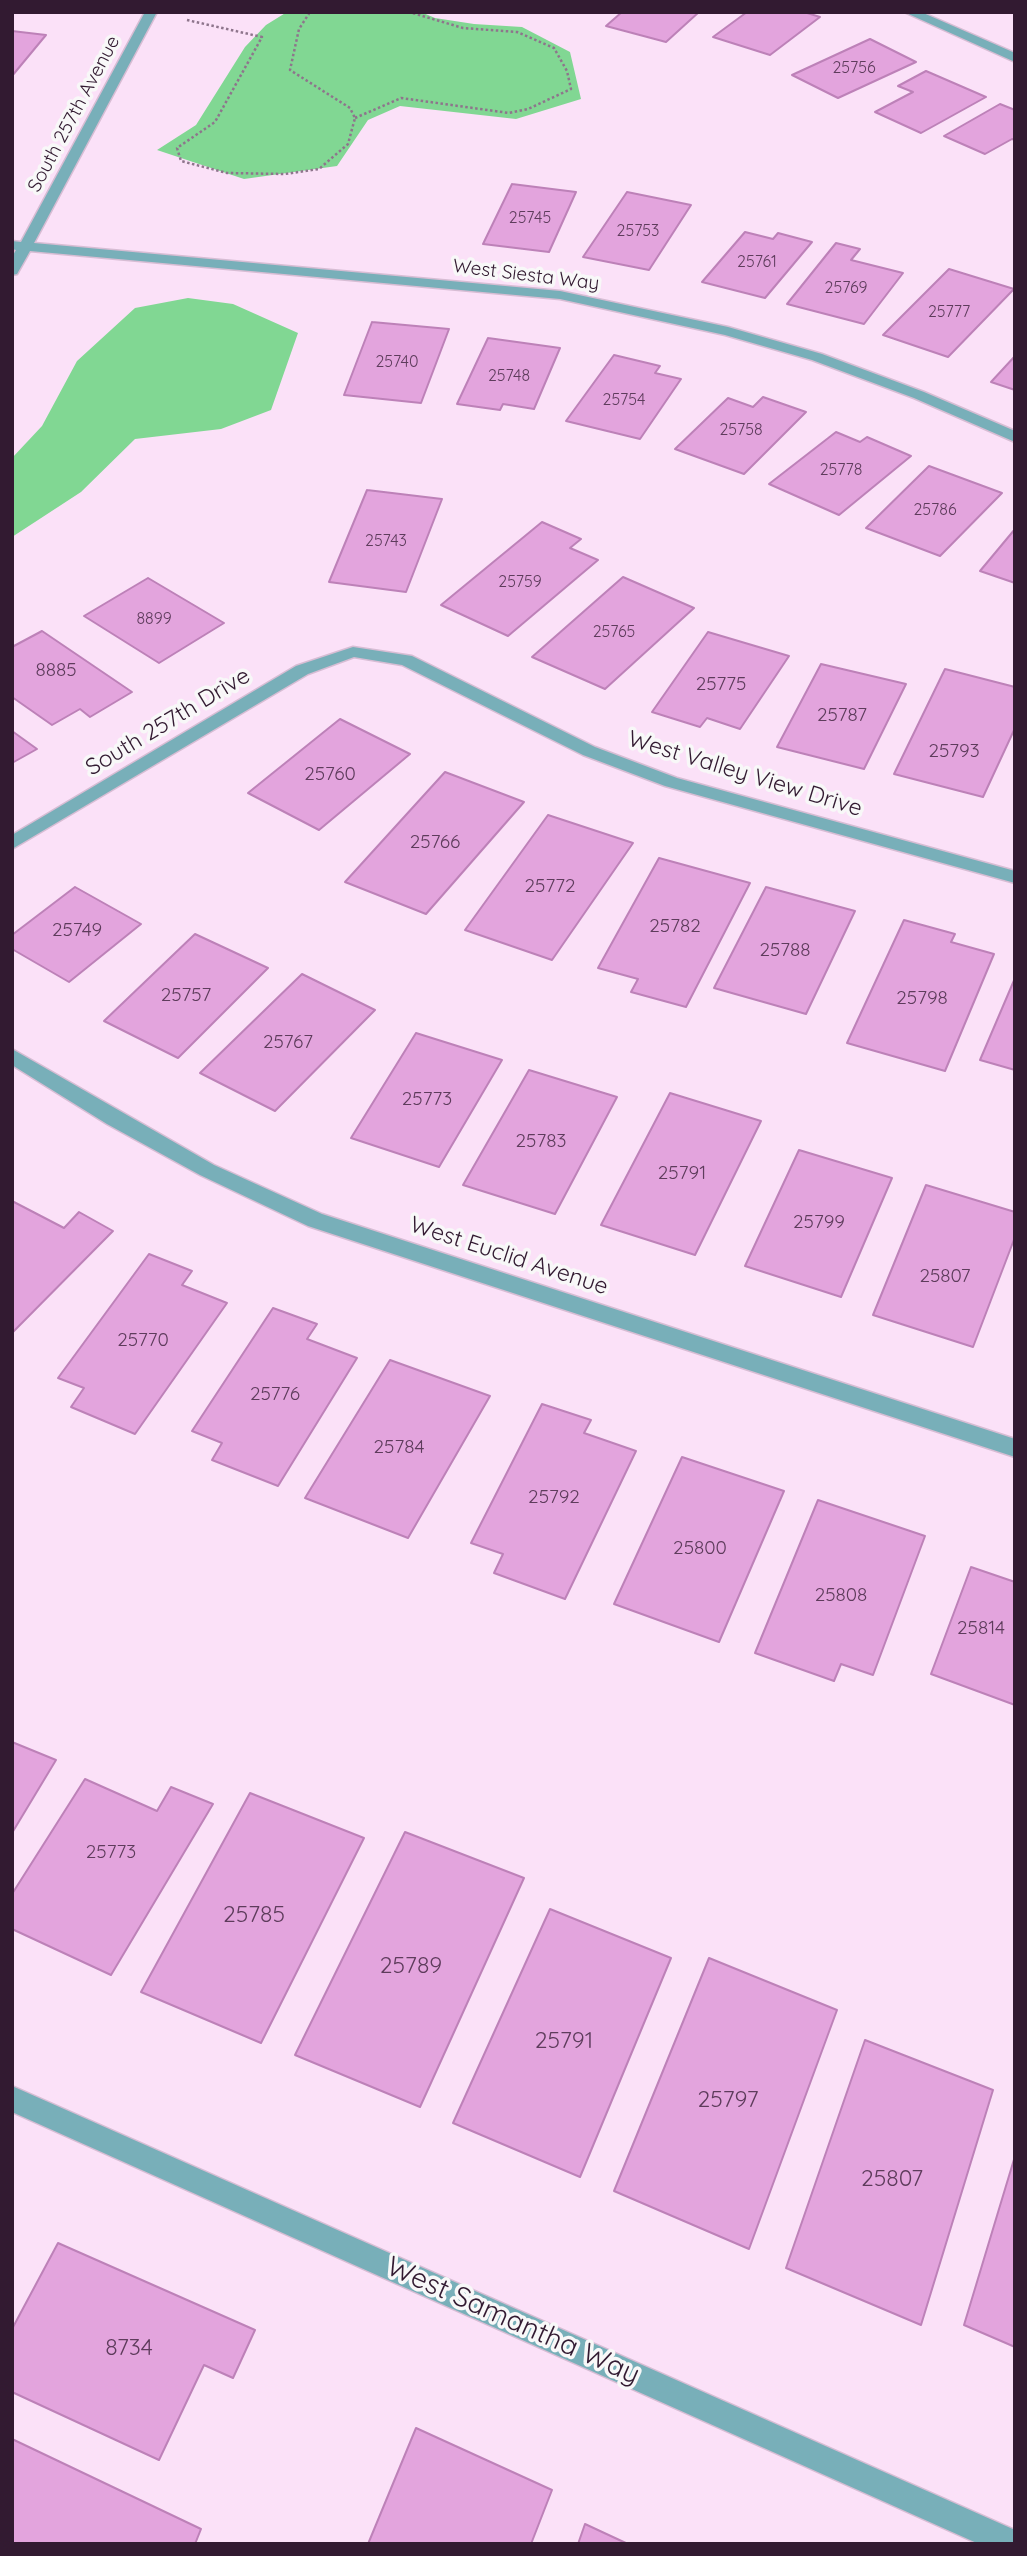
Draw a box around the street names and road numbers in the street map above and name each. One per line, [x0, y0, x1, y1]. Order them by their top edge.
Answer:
street label: South 257th Avenue [23, 32, 125, 196]
street label: West Siesta Way [451, 255, 601, 295]
street label: South 257th Drive [81, 662, 255, 782]
street label: West Valley View Drive [625, 725, 865, 823]
street label: West Euclid Avenue [406, 1211, 612, 1301]
street label: West Samantha Way [381, 2250, 645, 2392]

